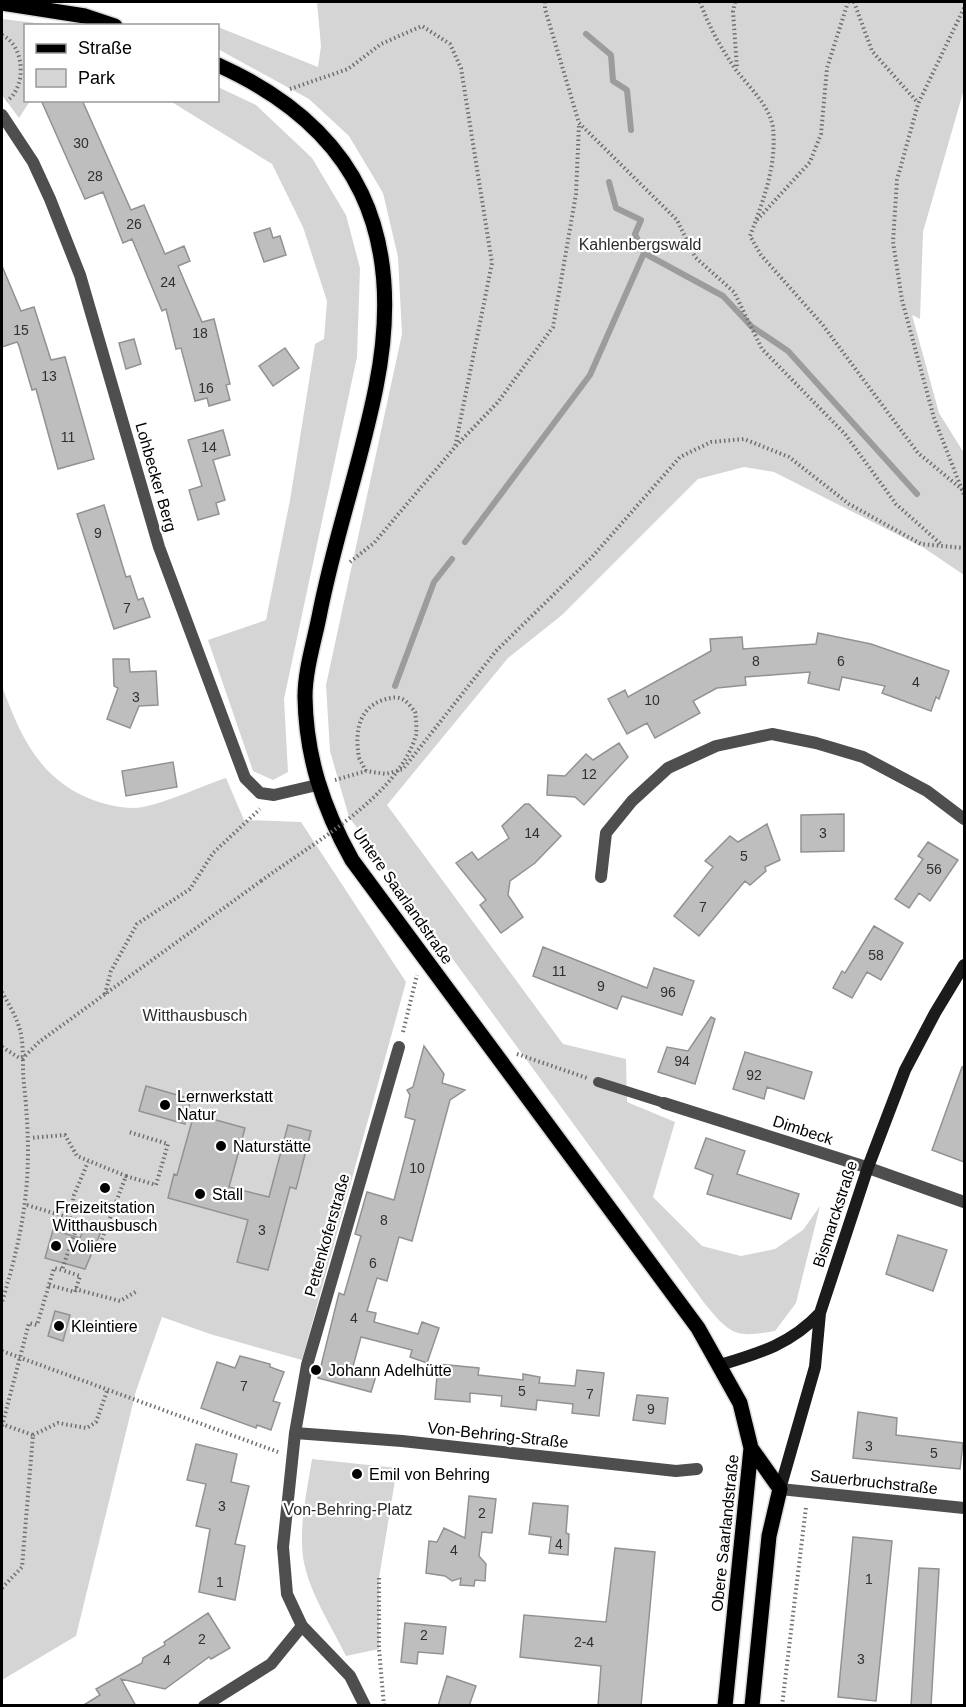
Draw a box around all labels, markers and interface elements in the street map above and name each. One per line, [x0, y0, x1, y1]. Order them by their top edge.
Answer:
legend [24, 24, 219, 102]
text: Straße [78, 38, 132, 58]
text: Park [78, 68, 116, 88]
house number: 30 [73, 135, 89, 151]
house number: 28 [87, 168, 103, 184]
house number: 26 [126, 216, 142, 232]
park label: Kahlenbergswald [579, 236, 701, 253]
house number: 24 [160, 274, 176, 290]
house number: 15 [13, 322, 29, 338]
house number: 18 [192, 325, 208, 341]
house number: 13 [41, 368, 57, 384]
house number: 16 [198, 380, 214, 396]
street label: Lohbecker Berg [132, 420, 180, 534]
house number: 11 [61, 429, 75, 445]
house number: 14 [201, 439, 217, 455]
house number: 9 [94, 525, 102, 541]
house number: 7 [123, 600, 131, 616]
house number: 8 [752, 653, 760, 669]
house number: 6 [837, 653, 845, 669]
house number: 4 [912, 674, 920, 690]
house number: 3 [132, 689, 140, 705]
house number: 10 [644, 692, 660, 708]
house number: 12 [581, 766, 597, 782]
street label: Untere Saarlandstraße [350, 825, 456, 967]
house number: 14 [524, 825, 540, 841]
house number: 3 [819, 825, 827, 841]
house number: 5 [740, 848, 748, 864]
house number: 56 [926, 861, 942, 877]
house number: 7 [699, 899, 707, 915]
house number: 58 [868, 947, 884, 963]
house number: 11 [552, 963, 566, 979]
house number: 9 [597, 978, 605, 994]
house number: 96 [660, 984, 676, 1000]
park label: Witthausbusch [143, 1007, 247, 1024]
house number: 94 [674, 1053, 690, 1069]
house number: 92 [746, 1067, 762, 1083]
place label: Lernwerkstatt Natur [177, 1088, 274, 1123]
marker: Lernwerkstatt Natur [158, 1098, 172, 1112]
street label: Dimbeck [771, 1112, 836, 1148]
place label: Naturstätte [233, 1138, 311, 1155]
marker: Naturstätte [214, 1139, 228, 1153]
street label: Bismarckstraße [810, 1158, 860, 1269]
house number: 10 [409, 1160, 425, 1176]
street label: Pettenkoferstraße [301, 1171, 353, 1298]
marker: Freizeitstation Witthausbusch [98, 1181, 112, 1195]
place label: Stall [212, 1186, 243, 1203]
marker: Stall [193, 1187, 207, 1201]
place label: Freizeitstation Witthausbusch [53, 1199, 157, 1234]
house number: 8 [380, 1212, 388, 1228]
house number: 3 [258, 1222, 266, 1238]
place label: Voliere [68, 1238, 117, 1255]
marker: Voliere [49, 1239, 63, 1253]
house number: 6 [369, 1255, 377, 1271]
house number: 4 [350, 1310, 358, 1326]
place label: Kleintiere [71, 1318, 138, 1335]
marker: Kleintiere [52, 1319, 66, 1333]
place label: Johann Adelhütte [328, 1362, 452, 1379]
marker: Johann Adelhütte [309, 1363, 323, 1377]
house number: 7 [240, 1378, 248, 1394]
house number: 5 [518, 1383, 526, 1399]
house number: 7 [586, 1386, 594, 1402]
house number: 9 [647, 1401, 655, 1417]
street label: Von-Behring-Straße [427, 1419, 569, 1451]
house number: 3 [865, 1438, 873, 1454]
house number: 5 [930, 1445, 938, 1461]
street label: Obere Saarlandstraße [708, 1453, 742, 1613]
place label: Emil von Behring [369, 1466, 490, 1483]
marker: Emil von Behring [350, 1467, 364, 1481]
street label: Sauerbruchstraße [809, 1467, 939, 1497]
house number: 3 [218, 1498, 226, 1514]
park label: Von-Behring-Platz [284, 1501, 412, 1518]
house number: 2 [478, 1505, 486, 1521]
house number: 4 [555, 1536, 563, 1552]
house number: 4 [450, 1542, 458, 1558]
house number: 1 [865, 1571, 873, 1587]
house number: 1 [216, 1574, 224, 1590]
house number: 2 [420, 1627, 428, 1643]
house number: 2 [198, 1631, 206, 1647]
house number: 2-4 [574, 1634, 594, 1650]
house number: 3 [857, 1651, 865, 1667]
house number: 4 [163, 1652, 171, 1668]

